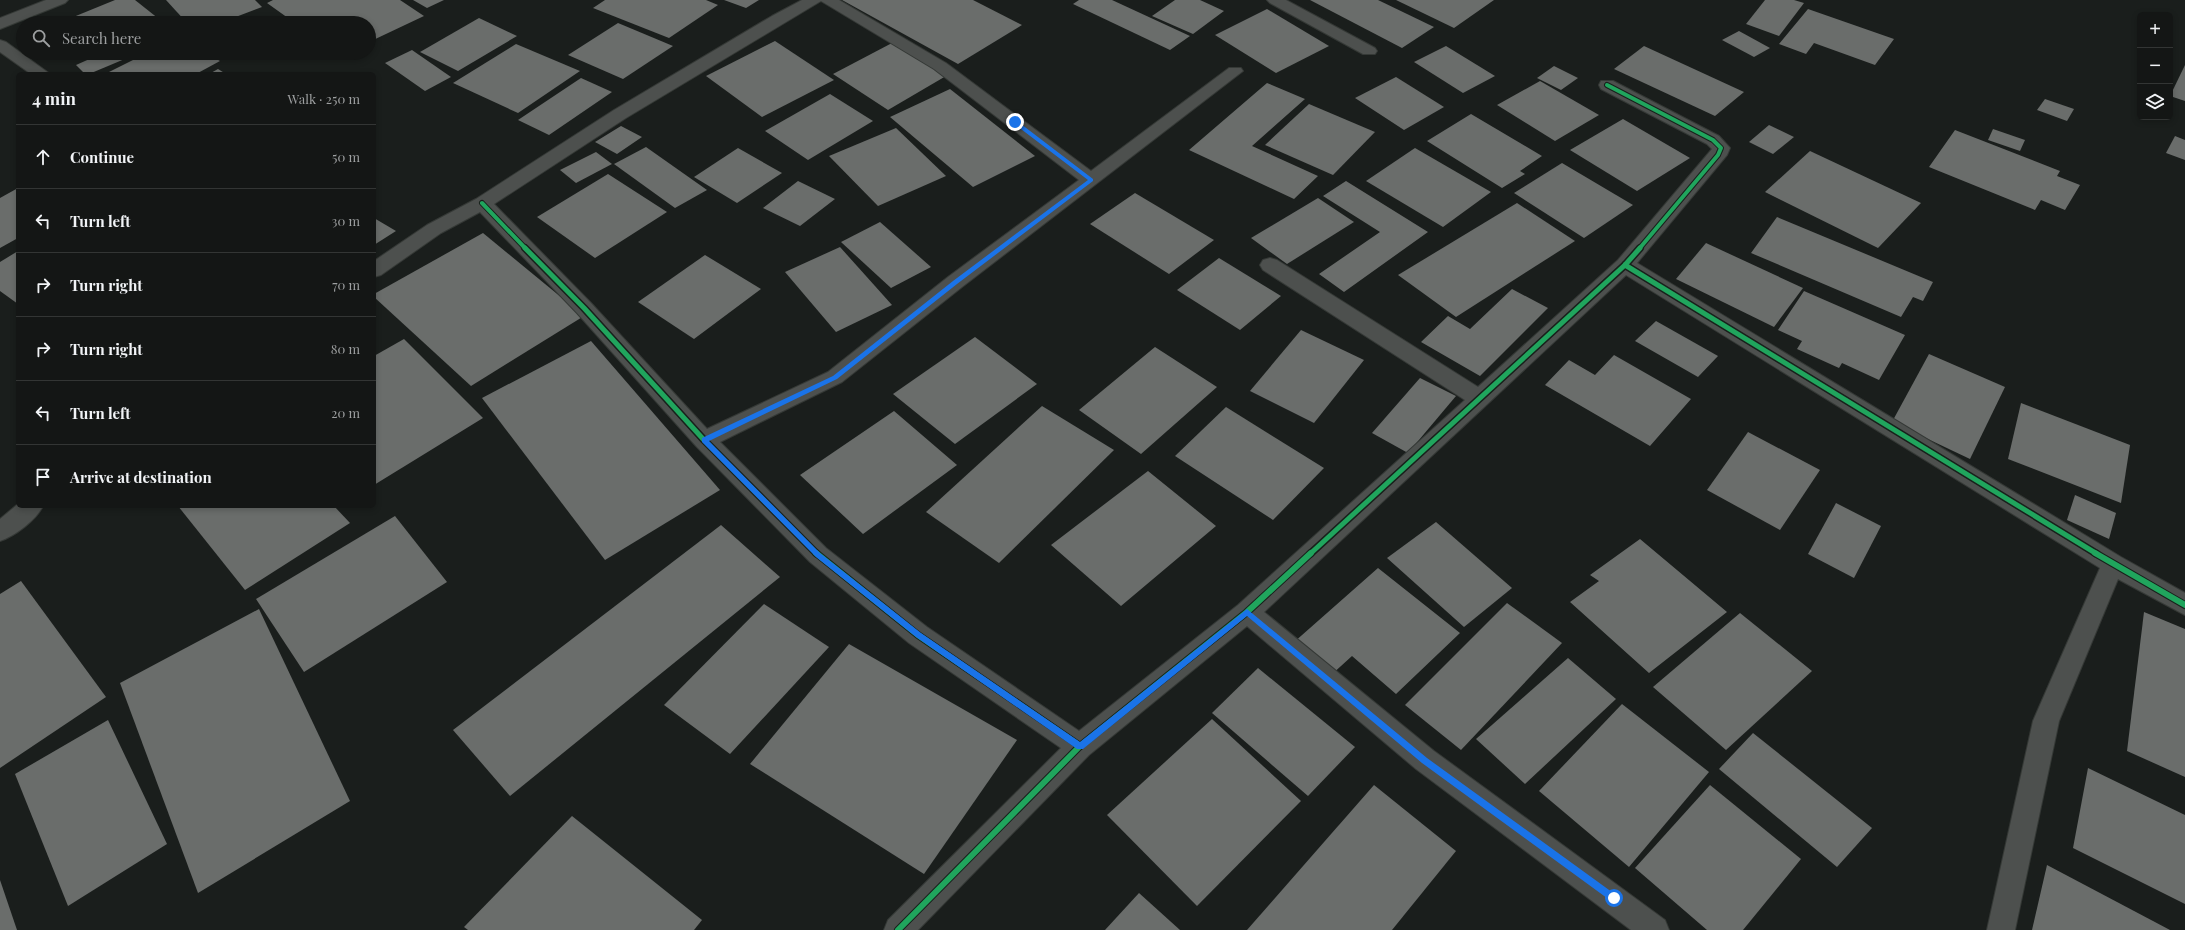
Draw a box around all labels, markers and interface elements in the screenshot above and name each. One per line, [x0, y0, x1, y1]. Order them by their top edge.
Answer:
map controls [2137, 12, 2173, 120]
button: + [2137, 12, 2173, 48]
search box [16, 16, 376, 60]
icon: search [30, 27, 52, 49]
text: Search here [62, 28, 141, 48]
button: − [2137, 48, 2173, 84]
button: layers [2137, 84, 2173, 120]
text: 4 min [32, 87, 76, 109]
text: Walk · 250 m [288, 90, 360, 107]
route end [1006, 113, 1024, 131]
icon: ahead [32, 146, 54, 168]
text: Continue [70, 147, 134, 167]
text: 50 m [332, 148, 360, 165]
icon: left [32, 210, 54, 232]
text: Turn left [70, 211, 131, 231]
text: 30 m [332, 212, 360, 229]
icon: right [32, 274, 54, 296]
text: Turn right [70, 275, 143, 295]
text: 70 m [332, 276, 360, 293]
icon: right [32, 338, 54, 360]
text: Turn right [70, 339, 143, 359]
text: 80 m [331, 340, 360, 357]
icon: left [32, 402, 54, 424]
text: Turn left [70, 403, 131, 423]
text: 20 m [331, 404, 360, 421]
icon: arrive [32, 466, 54, 488]
text: Arrive at destination [70, 467, 212, 487]
route start [1605, 889, 1623, 907]

